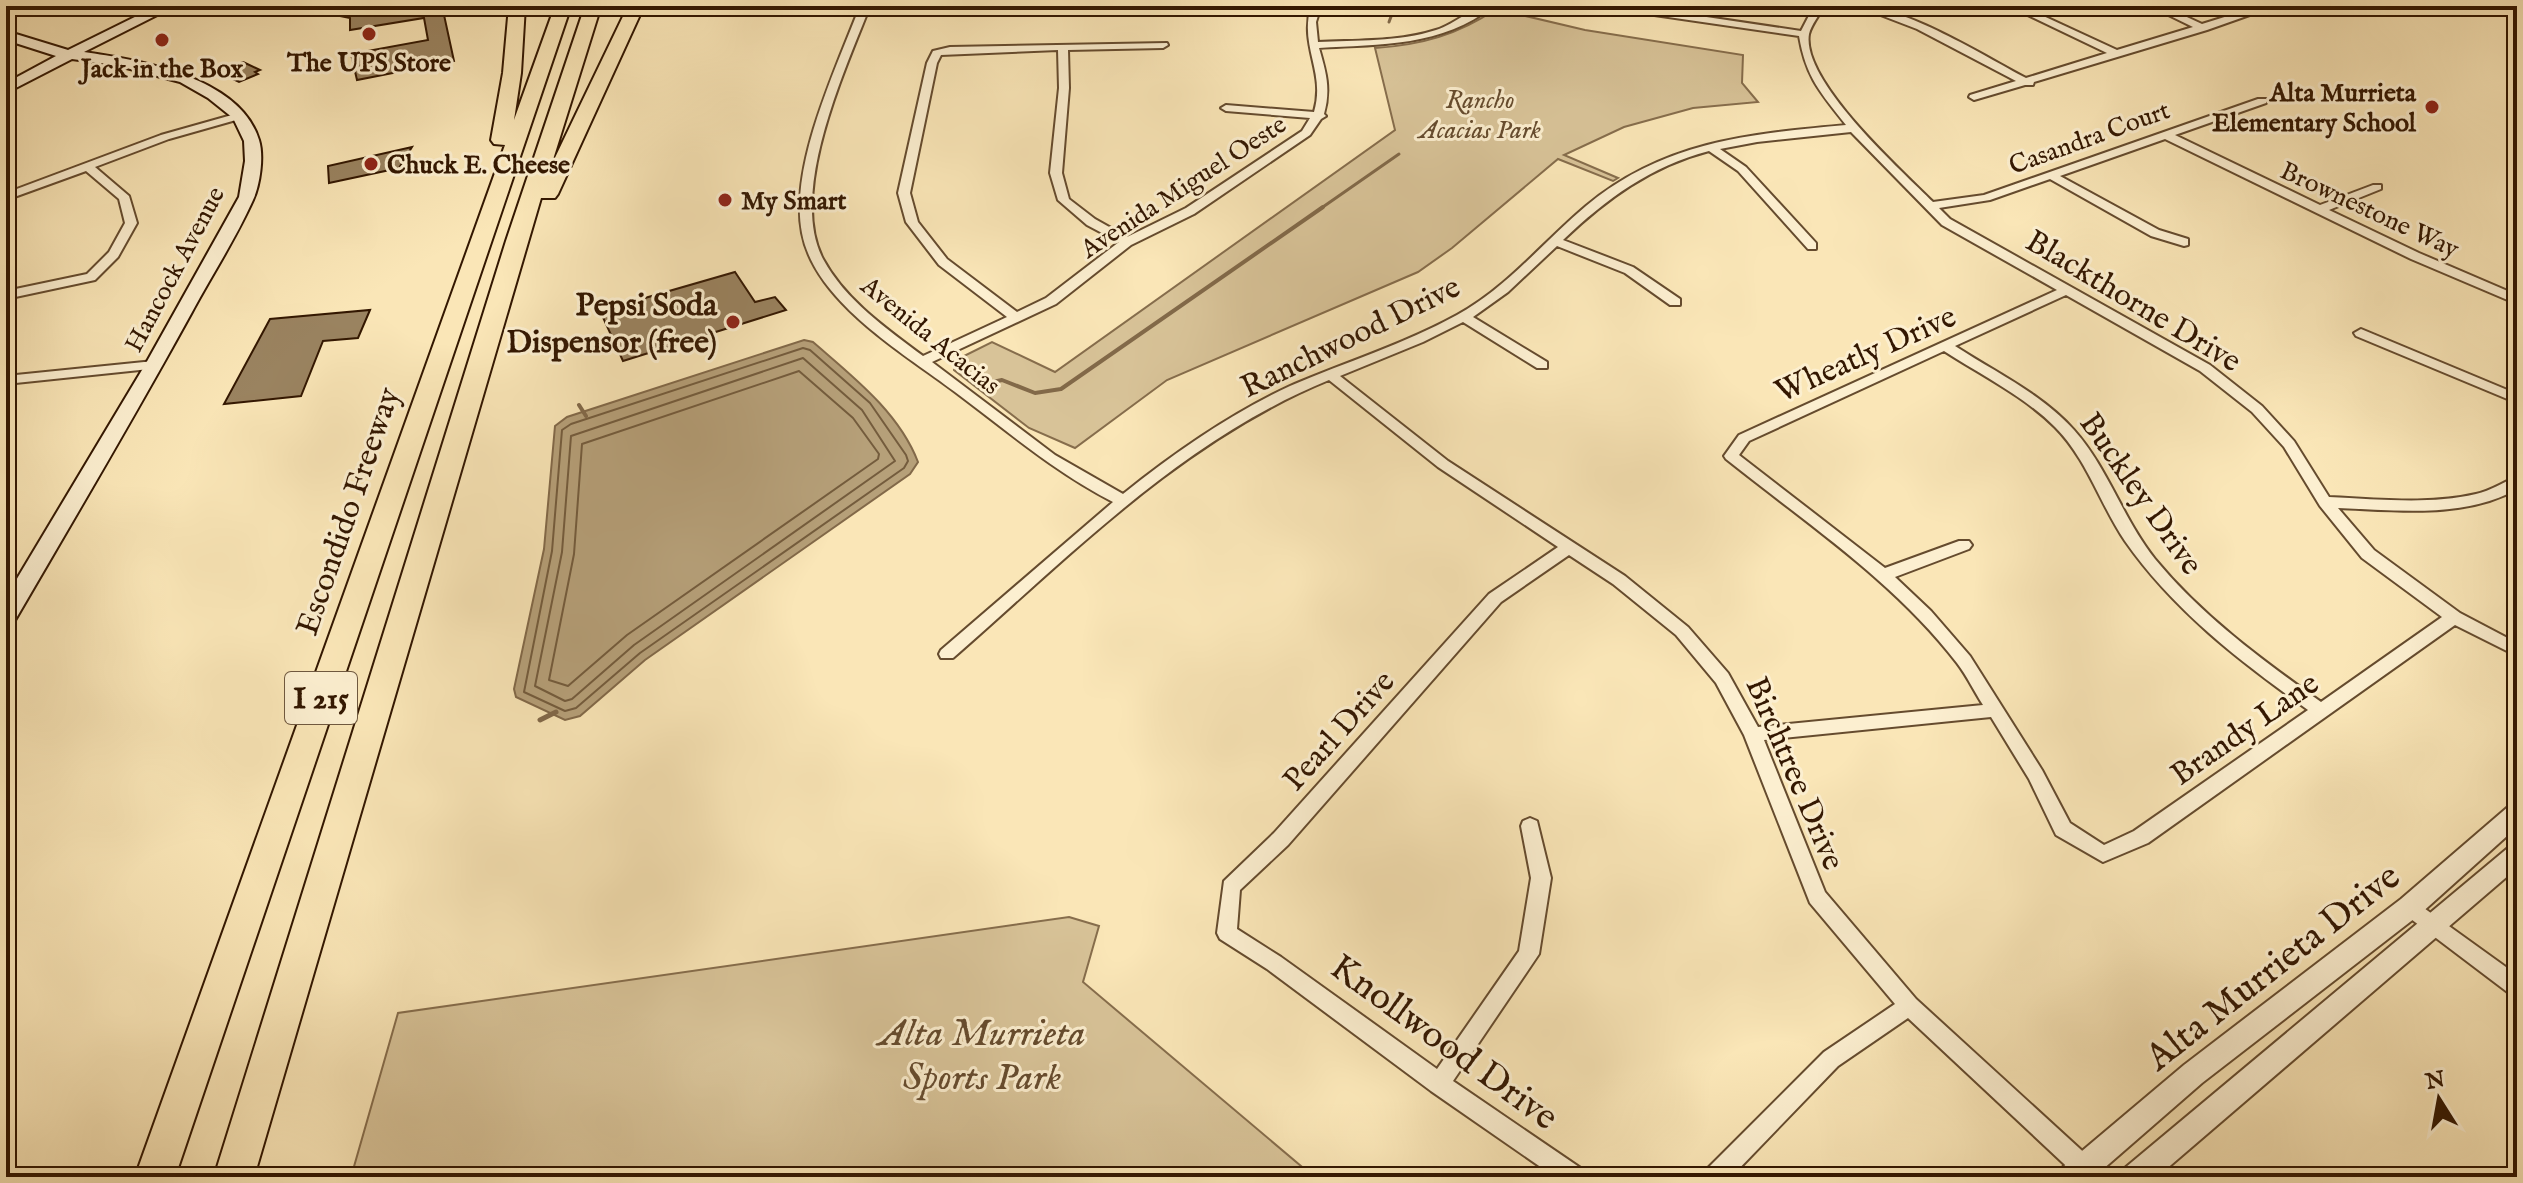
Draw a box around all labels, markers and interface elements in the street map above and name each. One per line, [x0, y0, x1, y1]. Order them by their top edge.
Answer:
marker: The UPS Store [360, 25, 378, 43]
marker: Jack in the Box [153, 31, 171, 49]
place label: The UPS Store [286, 47, 451, 80]
place label: Jack in the Box [78, 53, 243, 86]
place label: Alta Murrieta Elementary School [2212, 77, 2417, 140]
park label: Rancho Acacias Park [1416, 84, 1542, 147]
street label: Casandra Court [2005, 94, 2175, 183]
marker: Alta Murrieta Elementary School [2423, 98, 2441, 116]
street label: Avenida Miguel Oeste [1074, 108, 1293, 267]
place label: Chuck E. Cheese [387, 149, 570, 182]
street label: Brownestone Way [2275, 154, 2464, 266]
marker: Chuck E. Cheese [362, 155, 380, 173]
street label: Hancock Avenue [118, 181, 233, 358]
place label: My Smart [741, 185, 847, 218]
marker: My Smart [716, 191, 734, 209]
street label: Blackthorne Drive [2017, 222, 2248, 383]
street label: Ranchwood Drive [1235, 267, 1468, 409]
street label: Avenida Acacias [853, 269, 1007, 403]
place label: Pepsi Soda Dispensor (free) [506, 286, 718, 364]
street label: Wheatly Drive [1769, 297, 1963, 413]
marker: Pepsi Soda Dispensor (free) [724, 313, 742, 331]
street label: Escondido Freeway [288, 382, 411, 641]
street label: Buckley Drive [2069, 405, 2211, 584]
street label: Pearl Drive [1275, 663, 1405, 801]
street label: Brandy Lane [2163, 664, 2328, 796]
street label: Birchtree Drive [1735, 671, 1853, 877]
road number: I 215 [285, 672, 357, 724]
street label: Alta Murrieta Drive [2136, 854, 2411, 1083]
street label: Knollwood Drive [1320, 944, 1567, 1142]
park label: Alta Murrieta Sports Park [875, 1011, 1085, 1103]
north arrow [2399, 1059, 2479, 1139]
text: N [2423, 1066, 2448, 1097]

